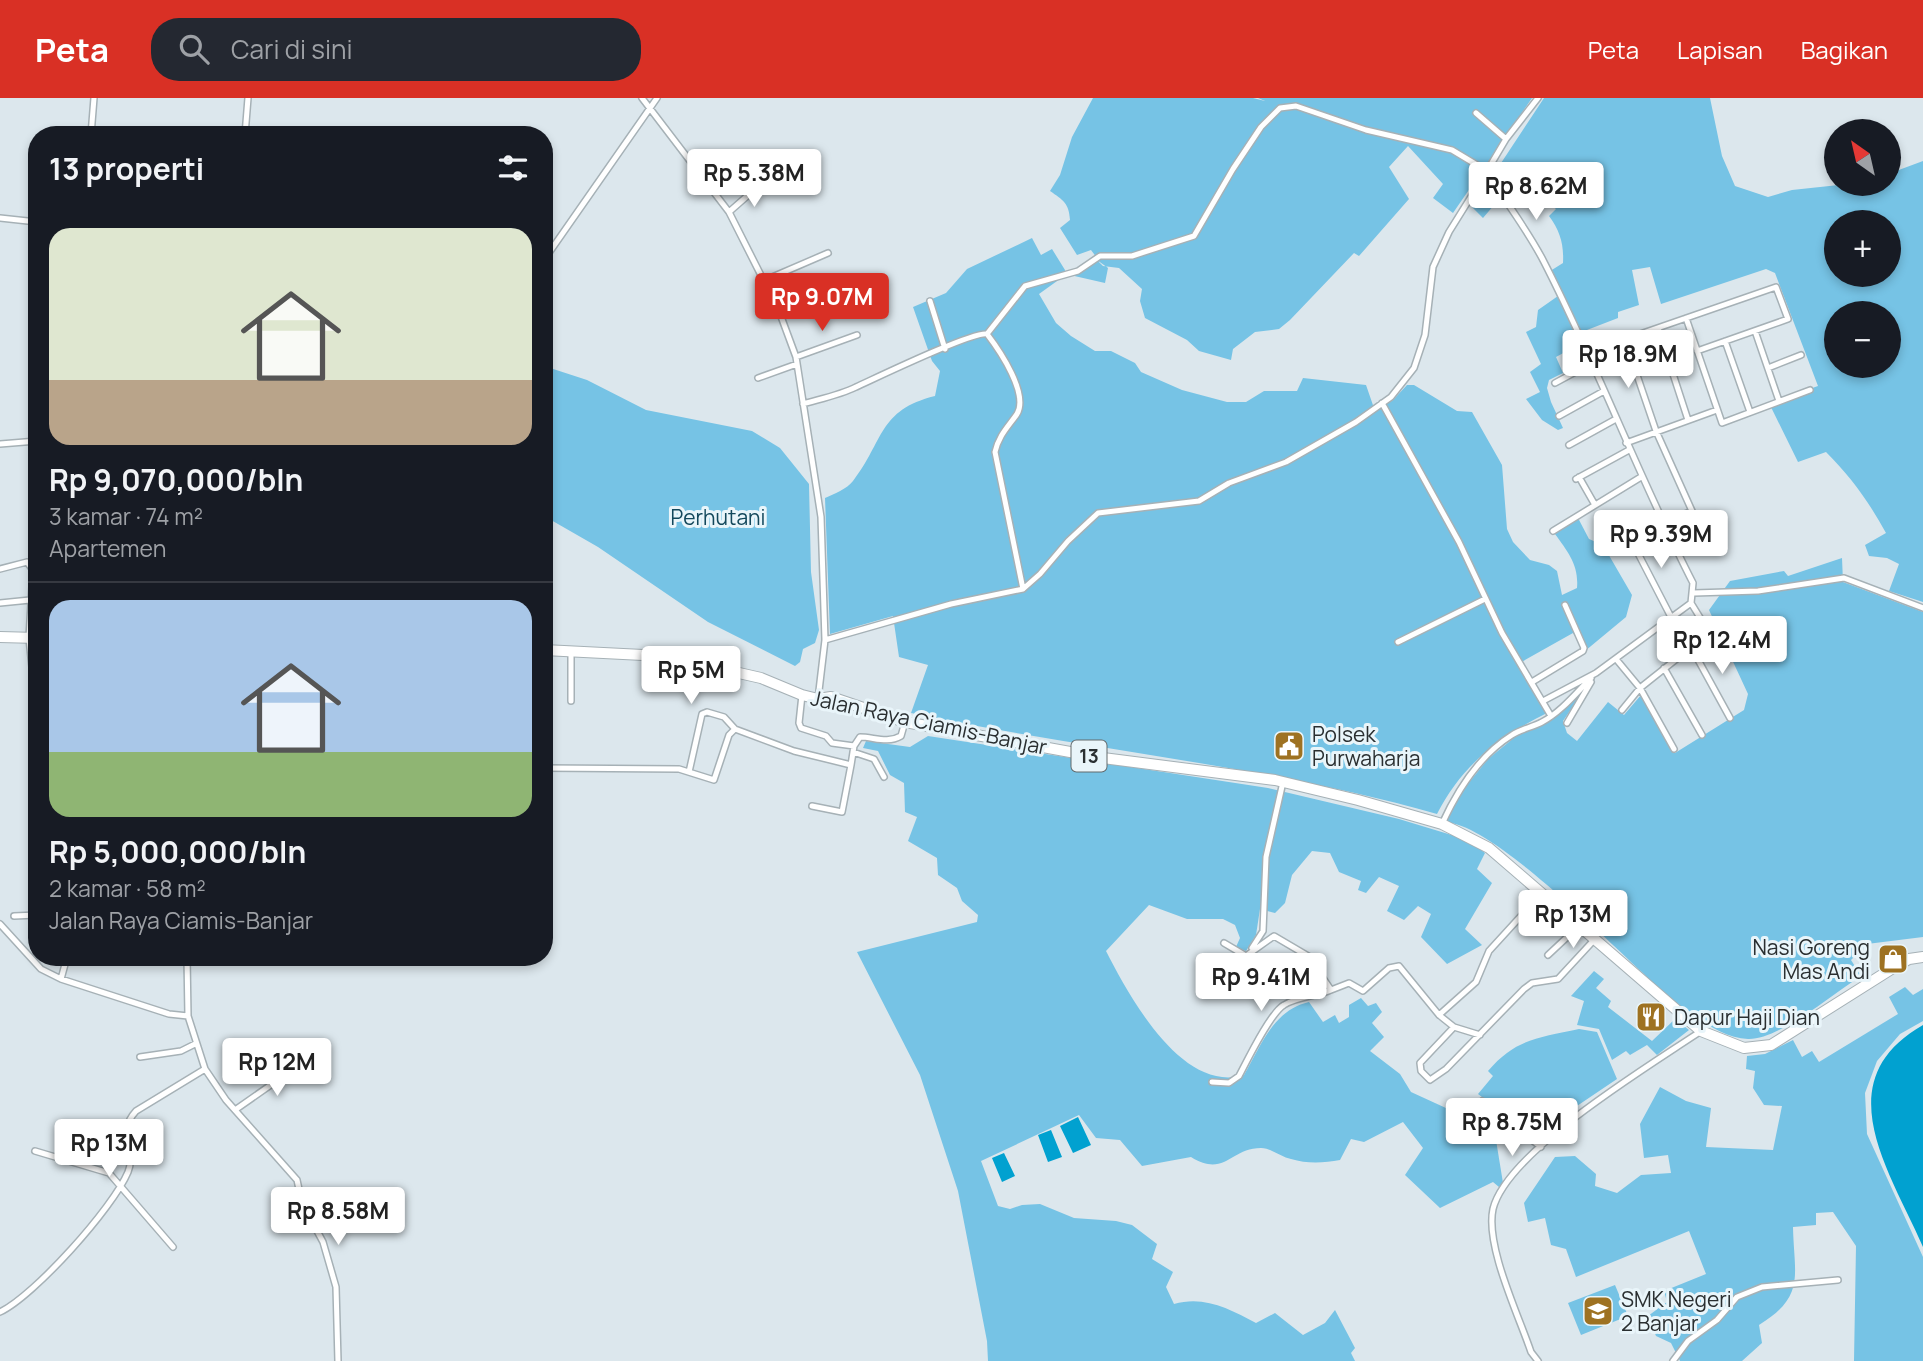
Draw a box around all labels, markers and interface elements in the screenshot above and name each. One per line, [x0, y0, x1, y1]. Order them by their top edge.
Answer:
search box [151, 18, 641, 81]
text: Peta [35, 27, 109, 72]
icon: search [175, 30, 213, 68]
text: Cari di sini [231, 31, 353, 67]
text: Peta [1588, 33, 1639, 66]
text: Lapisan [1677, 33, 1763, 66]
text: Bagikan [1801, 33, 1888, 66]
north arrow [1824, 119, 1900, 196]
map controls [1824, 119, 1901, 378]
text: 13 properti [49, 148, 204, 189]
icon: filters [494, 149, 532, 187]
pin: Rp 5.38M [682, 150, 826, 209]
text: Rp 5.38M [703, 156, 805, 188]
pin: Rp 8.62M [1464, 162, 1608, 222]
text: Rp 8.62M [1485, 169, 1587, 201]
button: + [1824, 210, 1901, 287]
icon: home [228, 273, 354, 399]
pin: Rp 9.07M [750, 274, 894, 333]
text: Rp 9.07M [771, 280, 873, 312]
button: − [1824, 301, 1901, 378]
pin: Rp 18.9M [1556, 330, 1700, 390]
text: Rp 18.9M [1578, 337, 1678, 369]
text: Rp 9,070,000/bln [49, 459, 303, 500]
text: 3 kamar · 74 m² [49, 500, 203, 532]
park label: Perhutani [671, 503, 765, 531]
pin: Rp 9.39M [1589, 510, 1733, 570]
text: Rp 9.39M [1610, 517, 1712, 549]
text: Apartemen [49, 532, 166, 564]
pin: Rp 12.4M [1650, 616, 1794, 676]
text: Rp 12.4M [1673, 623, 1771, 655]
icon: home [228, 645, 354, 771]
pin: Rp 5M [642, 646, 740, 706]
text: Rp 5M [657, 653, 725, 685]
street label: Jalan Raya Ciamis-Banjar [808, 683, 1050, 761]
place label: Polsek Purwaharja [1312, 720, 1421, 772]
public building icon: Polsek Purwaharja [1272, 729, 1306, 763]
road number: 13 [1072, 740, 1106, 772]
text: Rp 5,000,000/bln [49, 831, 306, 872]
text: 2 kamar · 58 m² [49, 872, 206, 904]
pin: Rp 13M [1516, 890, 1630, 950]
text: Rp 13M [1534, 897, 1612, 929]
text: Jalan Raya Ciamis-Banjar [49, 904, 313, 936]
place label: Nasi Goreng Mas Andi [1752, 933, 1870, 985]
shop icon: Nasi Goreng Mas Andi [1876, 942, 1910, 976]
pin: Rp 9.41M [1189, 954, 1333, 1013]
text: Rp 9.41M [1212, 960, 1310, 992]
restaurant icon: Dapur Haji Dian [1634, 1000, 1668, 1034]
place label: Dapur Haji Dian [1674, 1003, 1820, 1031]
pin: Rp 12M [220, 1038, 334, 1098]
text: Rp 12M [238, 1045, 316, 1077]
pin: Rp 8.75M [1440, 1098, 1584, 1158]
text: Rp 8.75M [1462, 1105, 1562, 1137]
pin: Rp 13M [52, 1119, 166, 1179]
text: Rp 13M [70, 1126, 148, 1158]
pin: Rp 8.58M [266, 1188, 410, 1247]
text: Rp 8.58M [287, 1194, 389, 1226]
place label: SMK Negeri 2 Banjar [1621, 1285, 1732, 1337]
school or university icon: SMK Negeri 2 Banjar [1581, 1294, 1615, 1328]

